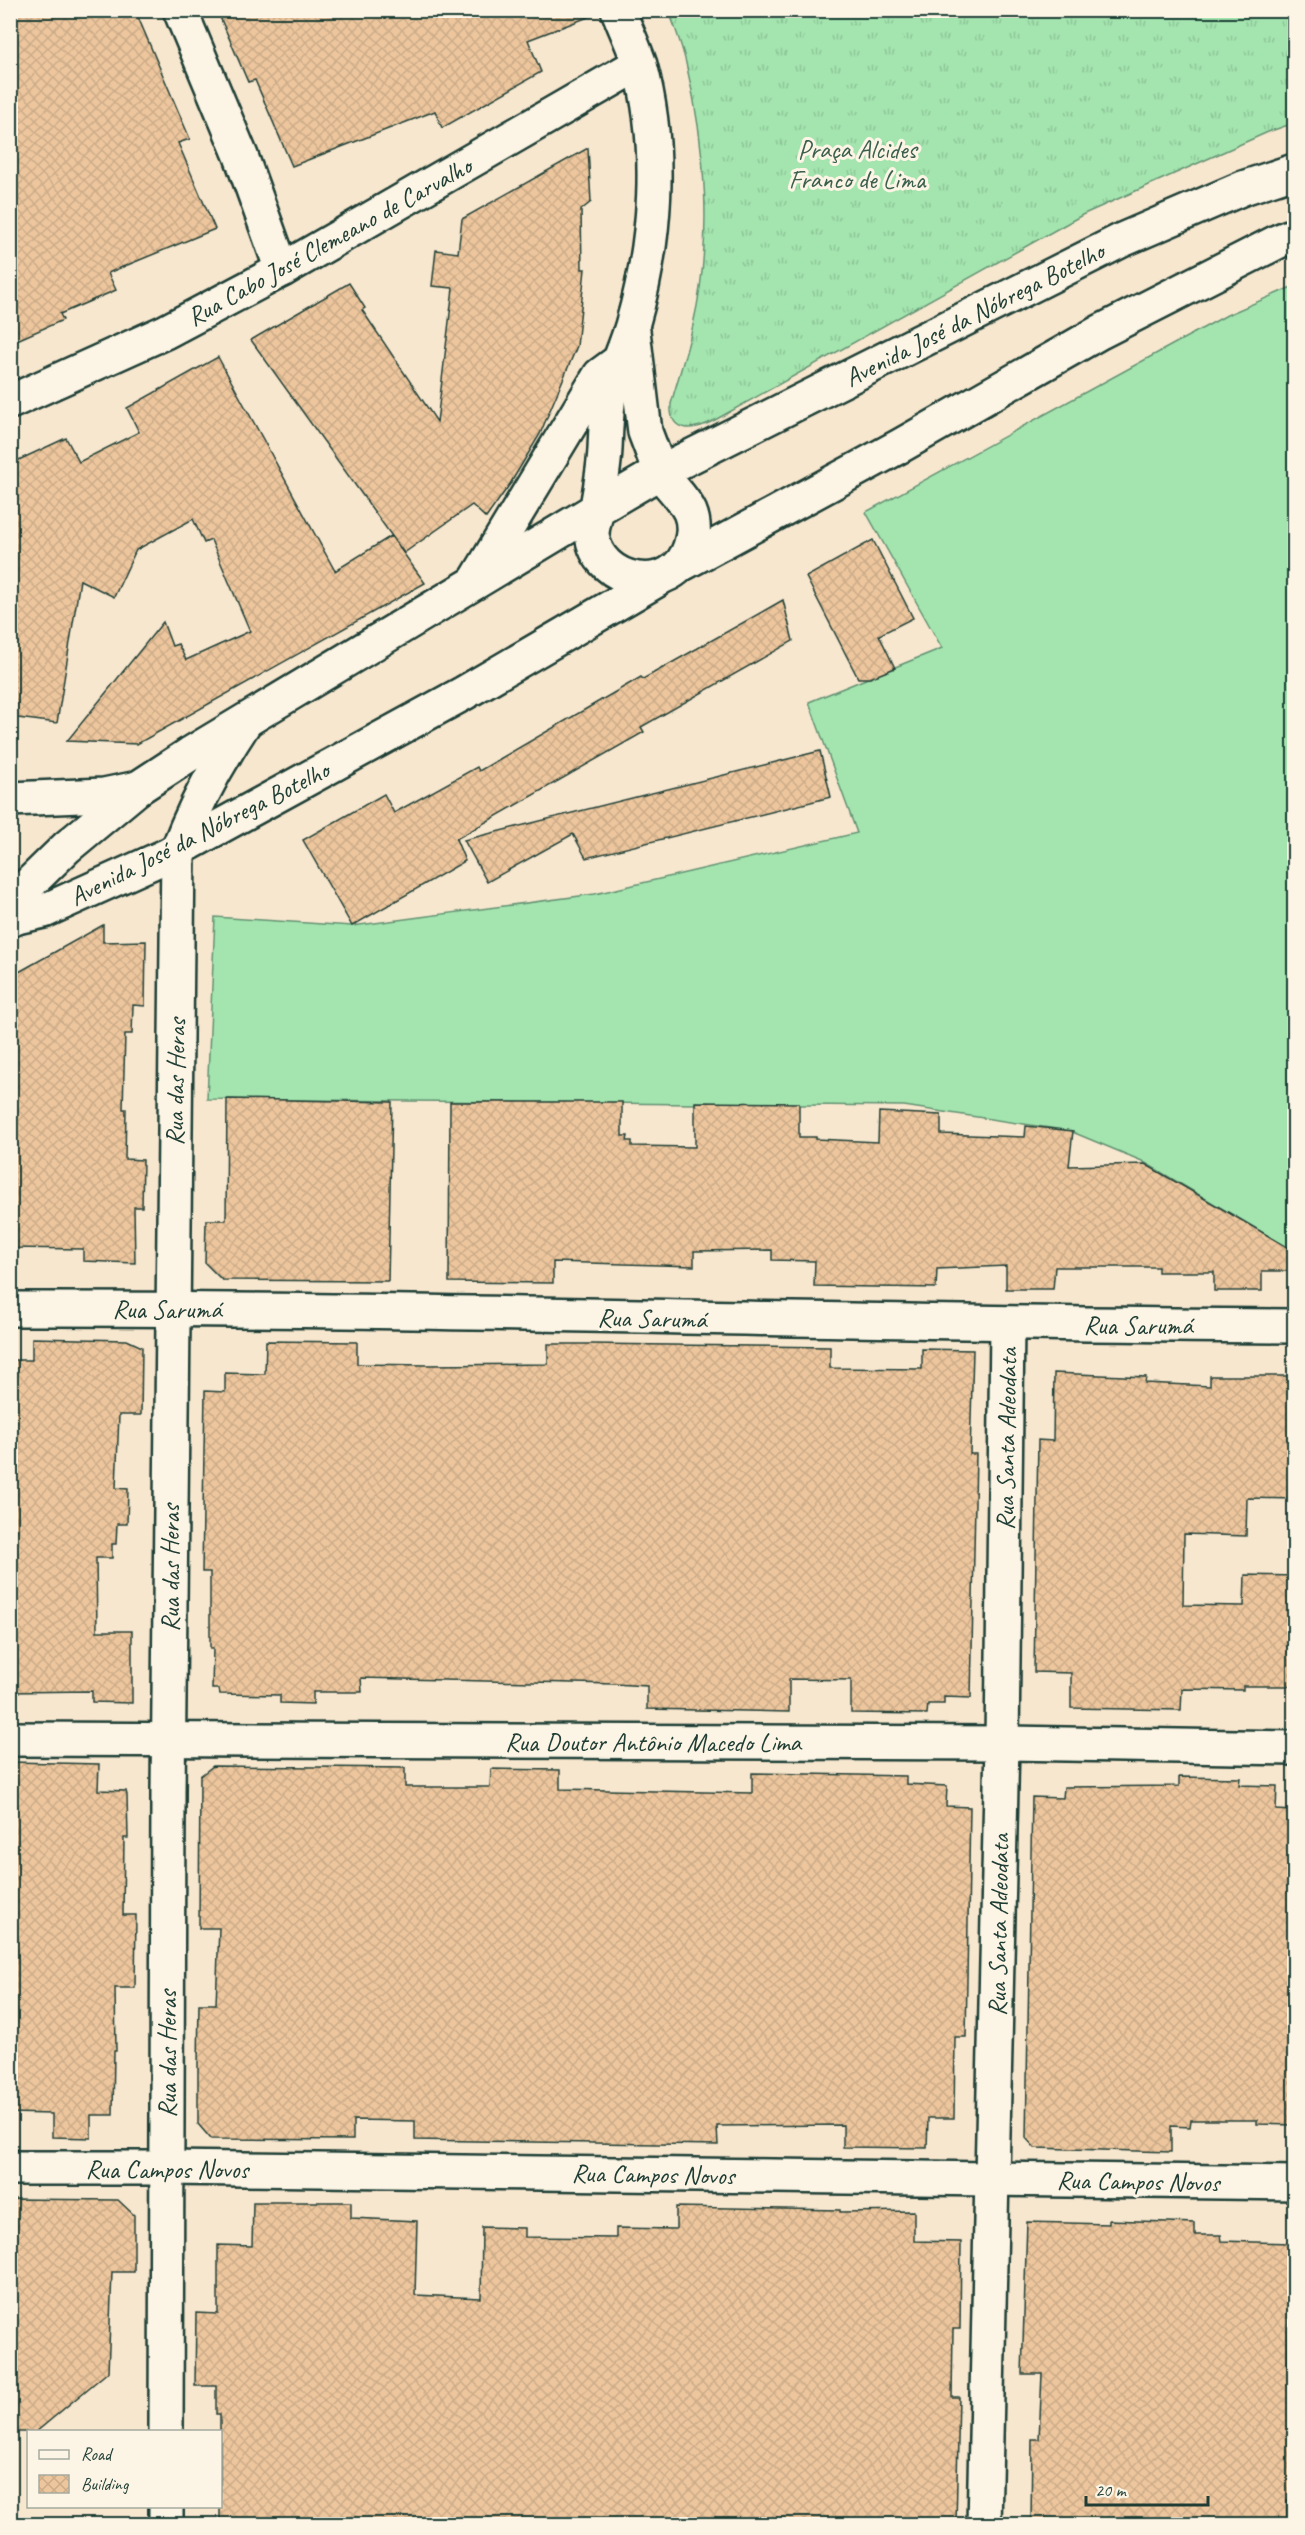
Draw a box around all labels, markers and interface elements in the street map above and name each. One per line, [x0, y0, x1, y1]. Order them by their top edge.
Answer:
park label: Praça Alcides Franco de Lima [789, 133, 927, 196]
street label: Rua Cabo José Clemeano de Carvalho [181, 148, 480, 334]
street label: Avenida José da Nóbrega Botelho [839, 233, 1112, 394]
street label: Avenida José da Nóbrega Botelho [64, 752, 337, 913]
street label: Rua das Heras [158, 1016, 193, 1146]
street label: Rua Sarumá [112, 1293, 224, 1326]
street label: Rua Sarumá [597, 1301, 709, 1336]
street label: Rua Sarumá [1083, 1309, 1195, 1342]
street label: Rua Santa Adeodata [988, 1346, 1025, 1530]
street label: Rua das Heras [154, 1502, 187, 1632]
street label: Rua Doutor Antônio Macedo Lima [505, 1726, 803, 1759]
street label: Rua Santa Adeodata [980, 1832, 1017, 2016]
street label: Rua das Heras [151, 1988, 184, 2118]
street label: Rua Campos Novos [86, 2153, 251, 2186]
street label: Rua Campos Novos [571, 2157, 737, 2192]
street label: Rua Campos Novos [1056, 2164, 1222, 2199]
legend [27, 2430, 222, 2508]
text: Road [81, 2443, 114, 2465]
scale bar [1086, 2469, 1208, 2507]
text: Building [81, 2473, 130, 2495]
text: 20 m [1095, 2479, 1128, 2501]

